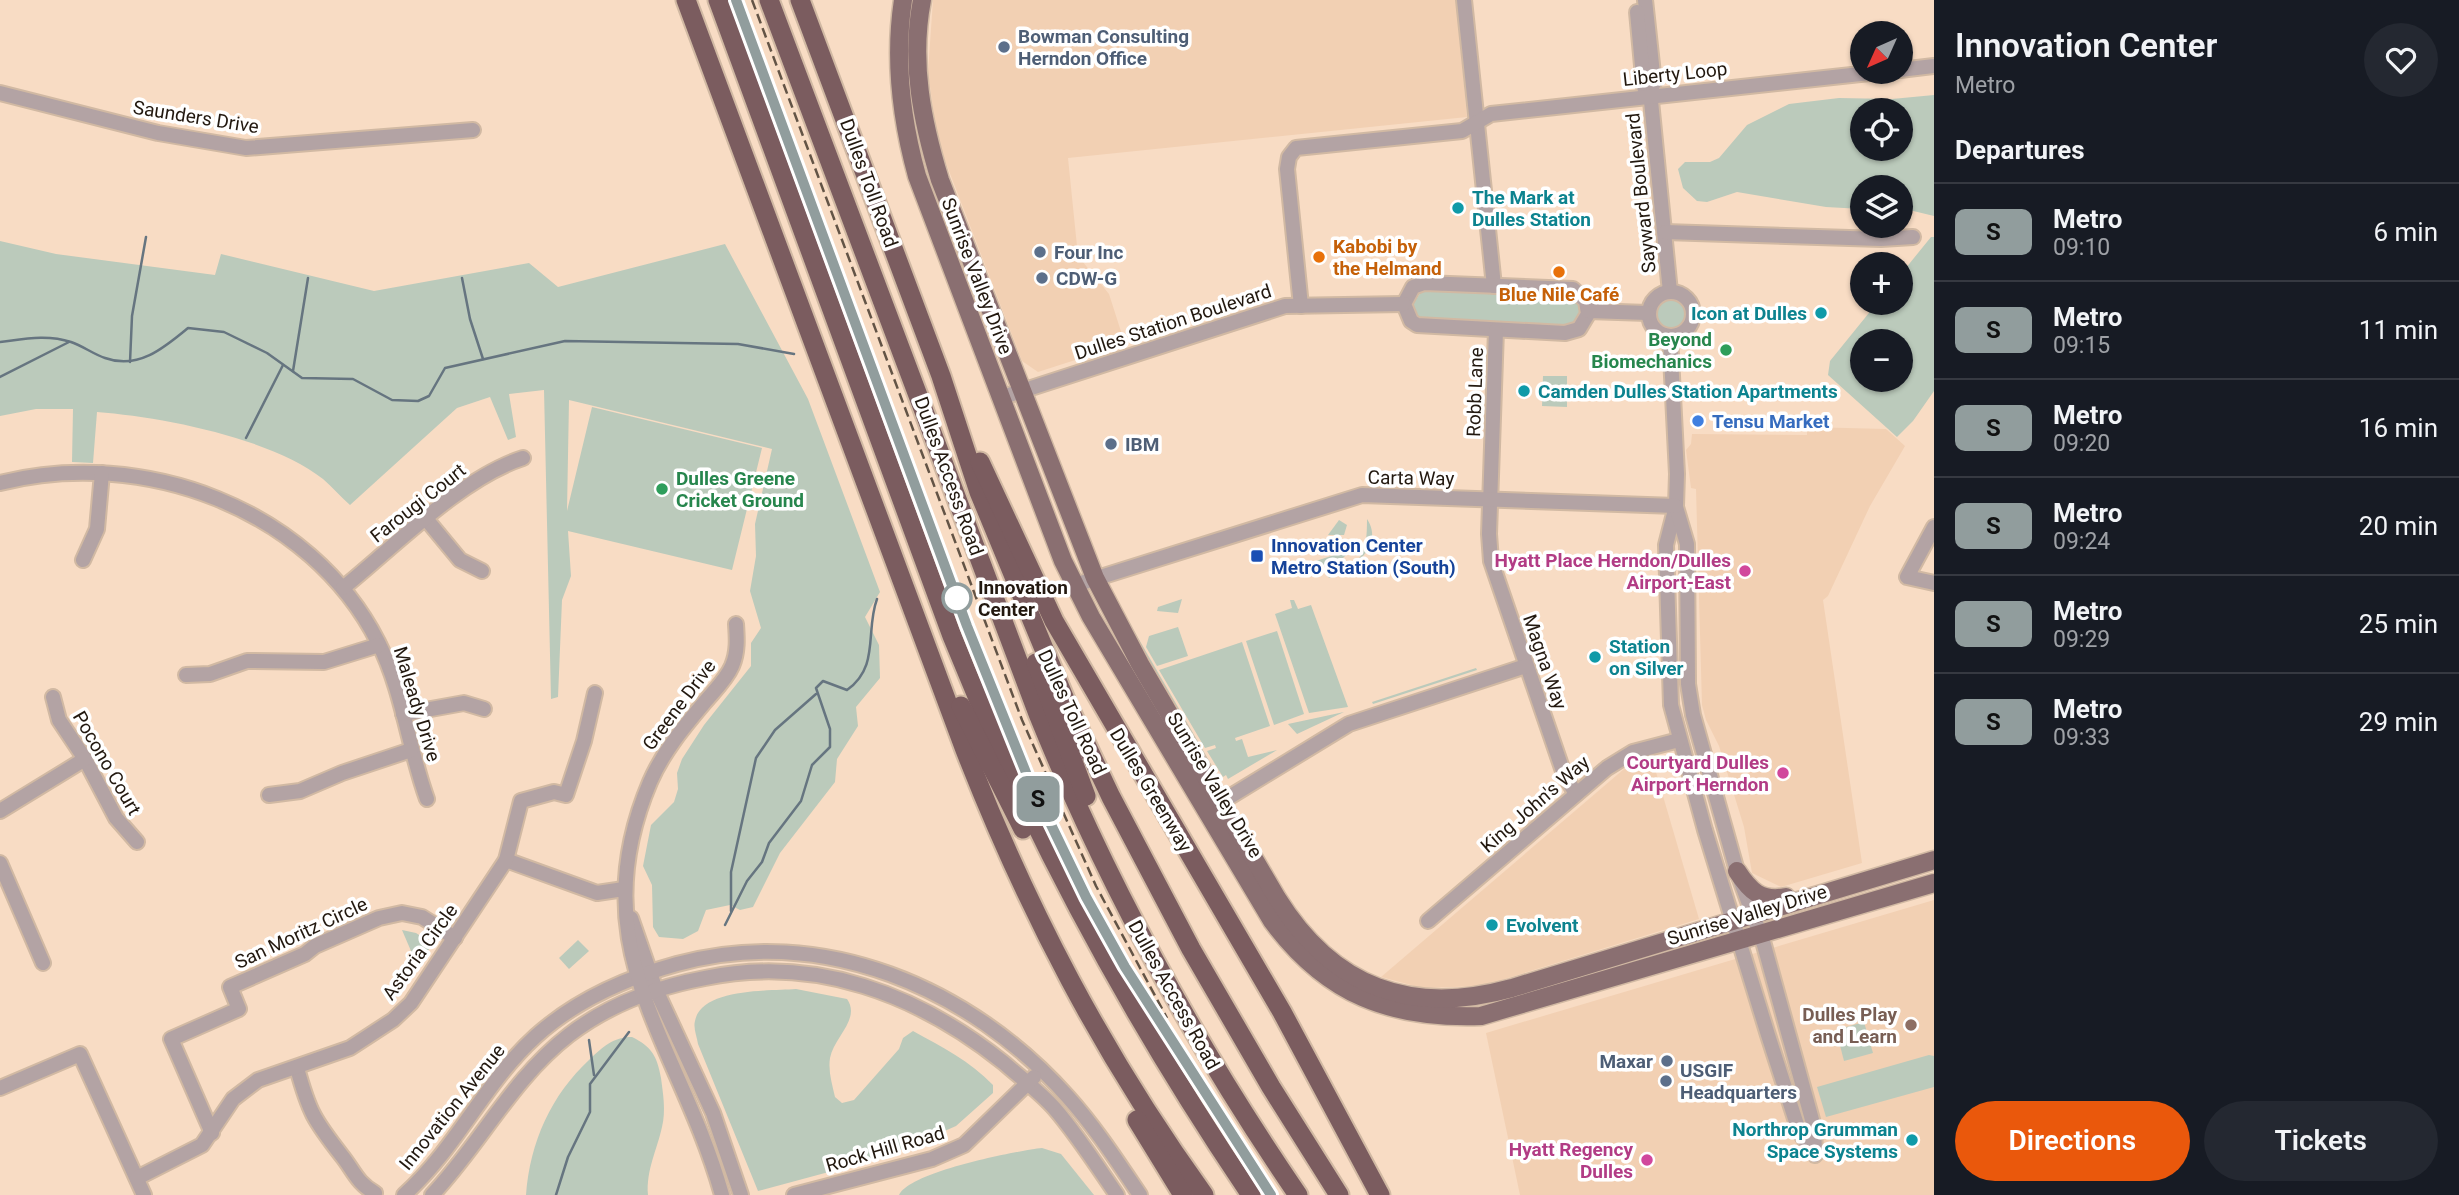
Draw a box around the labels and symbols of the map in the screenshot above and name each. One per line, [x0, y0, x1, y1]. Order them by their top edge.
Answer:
north arrow [1850, 21, 1913, 84]
place label: Bowman Consulting Herndon Office [1018, 25, 1189, 70]
marker: Bowman Consulting Herndon Office [996, 39, 1012, 55]
street label: Liberty Loop [1622, 57, 1728, 91]
street label: Saunders Drive [131, 96, 261, 138]
street label: Sayward Boulevard [1621, 112, 1661, 274]
street label: Dulles Toll Road [835, 116, 903, 250]
place label: The Mark at Dulles Station [1472, 186, 1591, 231]
street label: Sunrise Valley Drive [937, 195, 1017, 357]
marker: The Mark at Dulles Station [1450, 200, 1466, 216]
place label: Kabobi by the Helmand [1333, 235, 1442, 280]
place label: Four Inc [1054, 241, 1123, 264]
marker: Four Inc [1032, 244, 1048, 260]
marker: Kabobi by the Helmand [1311, 249, 1327, 265]
marker: Blue Nile Café [1551, 264, 1567, 280]
place label: CDW-G [1056, 267, 1117, 290]
marker: CDW-G [1034, 270, 1050, 286]
street label: Dulles Station Boulevard [1072, 279, 1274, 365]
place label: Blue Nile Café [1499, 283, 1619, 306]
place label: Icon at Dulles [1691, 302, 1807, 325]
marker: Icon at Dulles [1813, 305, 1829, 321]
place label: Beyond Biomechanics [1591, 328, 1712, 373]
marker: Beyond Biomechanics [1718, 342, 1734, 358]
street label: Robb Lane [1462, 347, 1488, 437]
place label: Camden Dulles Station Apartments [1538, 380, 1838, 403]
marker: Camden Dulles Station Apartments [1516, 383, 1532, 399]
street label: Dulles Access Road [910, 394, 988, 558]
place label: Tensu Market [1712, 410, 1830, 433]
marker: Tensu Market [1690, 413, 1706, 429]
place label: IBM [1125, 433, 1159, 456]
marker: IBM [1103, 436, 1119, 452]
street label: Farougi Court [366, 459, 470, 547]
street label: Carta Way [1368, 466, 1455, 490]
place label: Dulles Greene Cricket Ground [676, 467, 804, 512]
marker: Dulles Greene Cricket Ground [654, 481, 670, 497]
place label: Innovation Center Metro Station (South) [1271, 534, 1456, 579]
marker: Innovation Center Metro Station (South) [1249, 548, 1265, 564]
place label: Hyatt Place Herndon/Dulles Airport-East [1495, 549, 1732, 594]
marker: Hyatt Place Herndon/Dulles Airport-East [1737, 563, 1753, 579]
place label: Innovation Center [978, 576, 1068, 621]
marker: Innovation Center [942, 583, 972, 613]
street label: Magna Way [1518, 612, 1572, 712]
place label: Station on Silver [1609, 635, 1684, 680]
street label: Maleady Drive [389, 644, 445, 764]
street label: Dulles Toll Road [1033, 646, 1111, 778]
marker: Station on Silver [1587, 649, 1603, 665]
street label: Greene Drive [638, 655, 720, 755]
street label: Pocono Court [68, 707, 146, 819]
street label: Sunrise Valley Drive [1163, 708, 1267, 862]
street label: Dulles Greenway [1105, 724, 1197, 856]
street label: King John's Way [1476, 751, 1594, 857]
place label: Courtyard Dulles Airport Herndon [1626, 751, 1769, 796]
marker: Courtyard Dulles Airport Herndon [1775, 765, 1791, 781]
line badge: S [1015, 776, 1061, 822]
street label: Sunrise Valley Drive [1665, 880, 1829, 950]
street label: San Moritz Circle [231, 892, 371, 974]
street label: Astoria Circle [377, 899, 463, 1005]
place label: Evolvent [1506, 914, 1579, 937]
street label: Dulles Access Road [1123, 916, 1225, 1074]
marker: Evolvent [1484, 917, 1500, 933]
place label: Dulles Play and Learn [1802, 1003, 1897, 1048]
marker: Dulles Play and Learn [1903, 1017, 1919, 1033]
street label: Innovation Avenue [394, 1039, 510, 1175]
place label: Maxar [1599, 1050, 1653, 1073]
marker: Maxar [1659, 1053, 1675, 1069]
place label: USGIF Headquarters [1680, 1059, 1797, 1104]
marker: USGIF Headquarters [1658, 1073, 1674, 1089]
place label: Northrop Grumman Space Systems [1732, 1118, 1898, 1163]
street label: Rock Hill Road [823, 1121, 947, 1177]
marker: Northrop Grumman Space Systems [1904, 1132, 1920, 1148]
place label: Hyatt Regency Dulles [1509, 1138, 1633, 1183]
marker: Hyatt Regency Dulles [1639, 1152, 1655, 1168]

